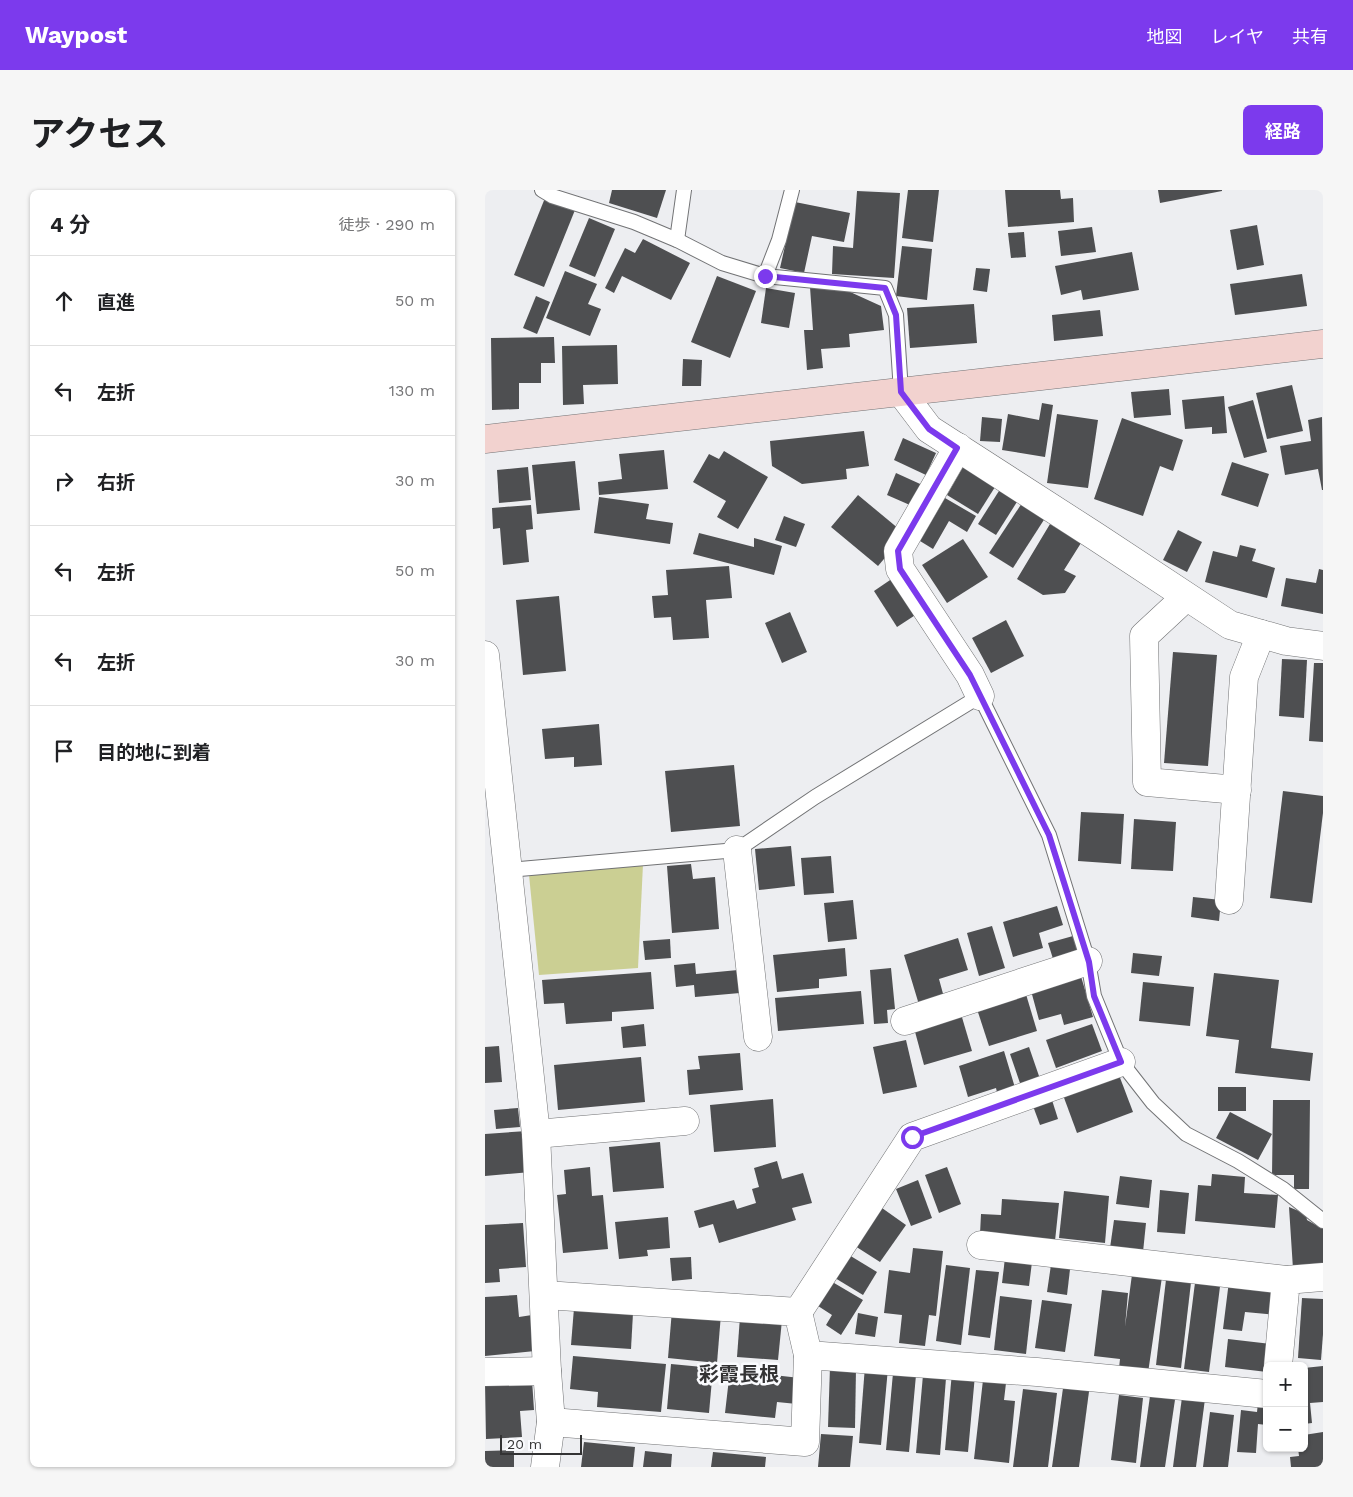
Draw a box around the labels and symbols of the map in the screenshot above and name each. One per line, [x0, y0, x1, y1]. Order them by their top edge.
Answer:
route end [754, 265, 777, 288]
route start [901, 1126, 924, 1149]
district label: 彩霞長根 [699, 1362, 779, 1386]
scale bar [500, 1432, 583, 1455]

